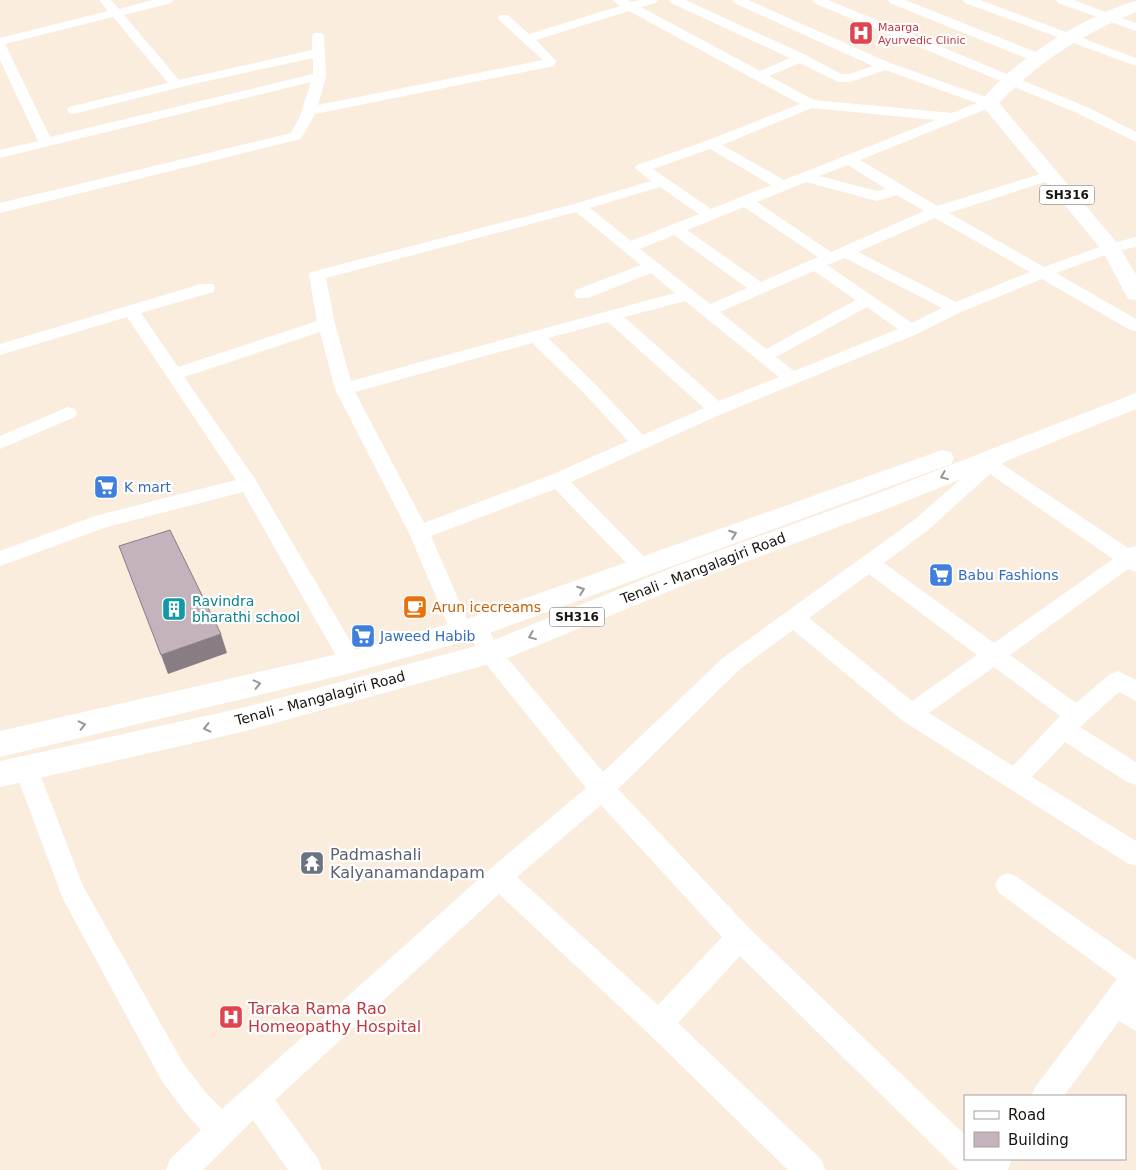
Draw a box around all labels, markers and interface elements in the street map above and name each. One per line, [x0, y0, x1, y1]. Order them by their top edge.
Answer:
hospital icon: Maarga Ayurvedic Clinic [848, 20, 874, 46]
place label: Maarga Ayurvedic Clinic [878, 21, 966, 47]
road number: SH316 [1040, 186, 1094, 204]
one-way arrow [940, 470, 949, 480]
supermarket icon: K mart [93, 474, 119, 500]
place label: K mart [124, 479, 172, 495]
street label: Tenali - Mangalagiri Road [617, 529, 788, 607]
one-way arrow [728, 530, 737, 540]
supermarket icon: Babu Fashions [928, 562, 954, 588]
place label: Babu Fashions [958, 567, 1059, 583]
one-way arrow [576, 586, 584, 596]
place label: Ravindra bharathi school [192, 593, 300, 625]
cafe icon: Arun icecreams [402, 594, 428, 620]
building icon: Ravindra bharathi school [161, 596, 187, 622]
place label: Arun icecreams [432, 599, 541, 615]
road number: SH316 [550, 608, 604, 626]
supermarket icon: Jaweed Habib [350, 623, 376, 649]
place label: Jaweed Habib [379, 628, 476, 644]
one-way arrow [528, 629, 537, 640]
street label: Tenali - Mangalagiri Road [232, 668, 407, 729]
one-way arrow [252, 679, 261, 690]
one-way arrow [77, 720, 86, 731]
one-way arrow [203, 722, 212, 733]
place label: Padmashali Kalyanamandapam [330, 845, 485, 882]
temple icon: Padmashali Kalyanamandapam [299, 850, 325, 876]
place label: Taraka Rama Rao Homeopathy Hospital [247, 999, 421, 1036]
hospital icon: Taraka Rama Rao Homeopathy Hospital [218, 1004, 244, 1030]
legend [964, 1095, 1126, 1160]
text: Road [1008, 1106, 1046, 1124]
text: Building [1008, 1131, 1069, 1149]

